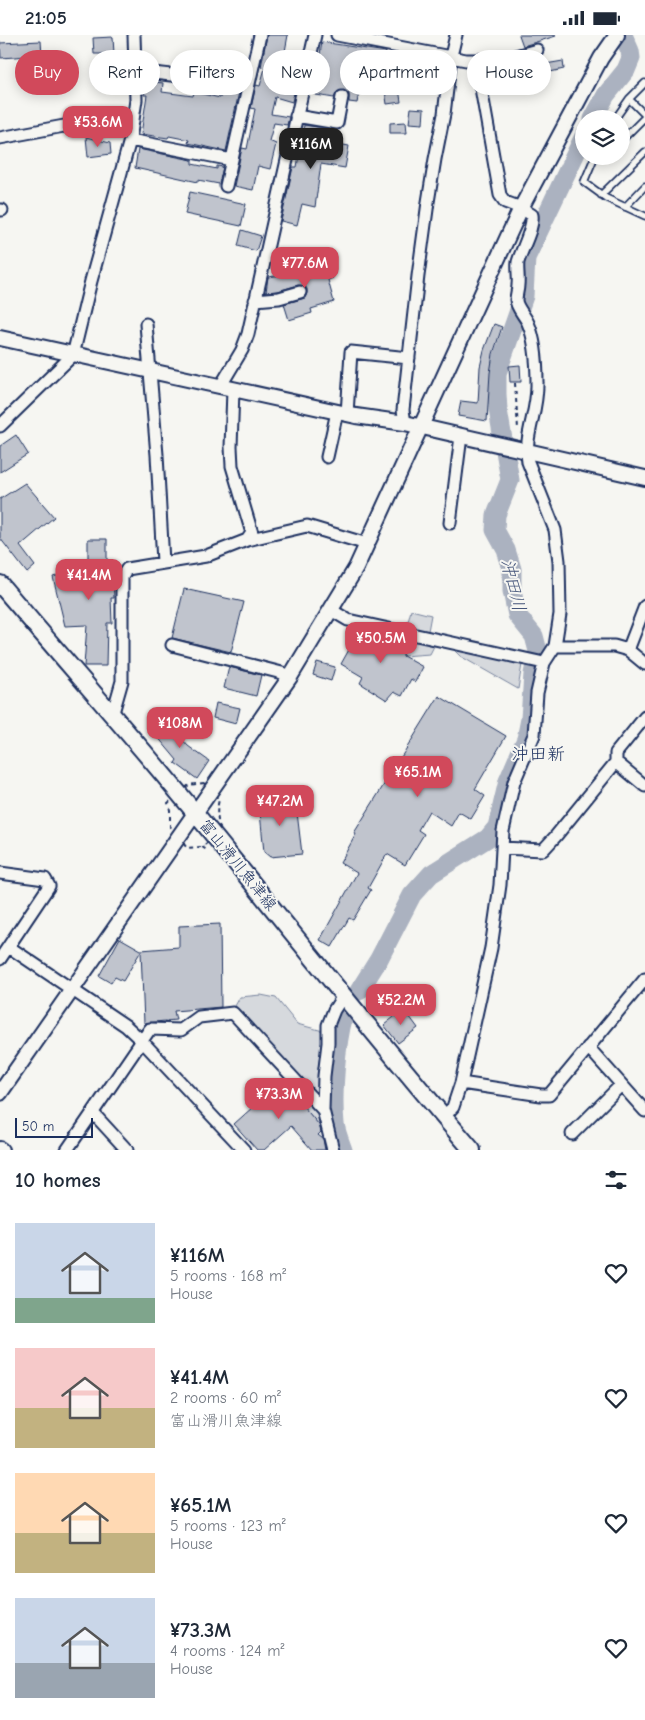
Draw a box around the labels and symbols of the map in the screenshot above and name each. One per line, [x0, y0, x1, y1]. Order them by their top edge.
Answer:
pin: ¥53.6M [57, 105, 139, 148]
pin: ¥116M [276, 127, 346, 170]
pin: ¥77.6M [264, 247, 346, 289]
water label: 沖田川 [496, 556, 530, 614]
pin: ¥41.4M [48, 559, 130, 601]
pin: ¥50.5M [340, 621, 422, 664]
pin: ¥108M [145, 707, 215, 749]
district label: 沖田新 [511, 744, 565, 765]
pin: ¥65.1M [377, 755, 459, 798]
pin: ¥47.2M [239, 785, 321, 827]
street label: 富山滑川魚津線 [196, 816, 280, 914]
pin: ¥52.2M [360, 983, 442, 1026]
pin: ¥73.3M [238, 1077, 320, 1120]
scale bar [15, 1115, 92, 1138]

